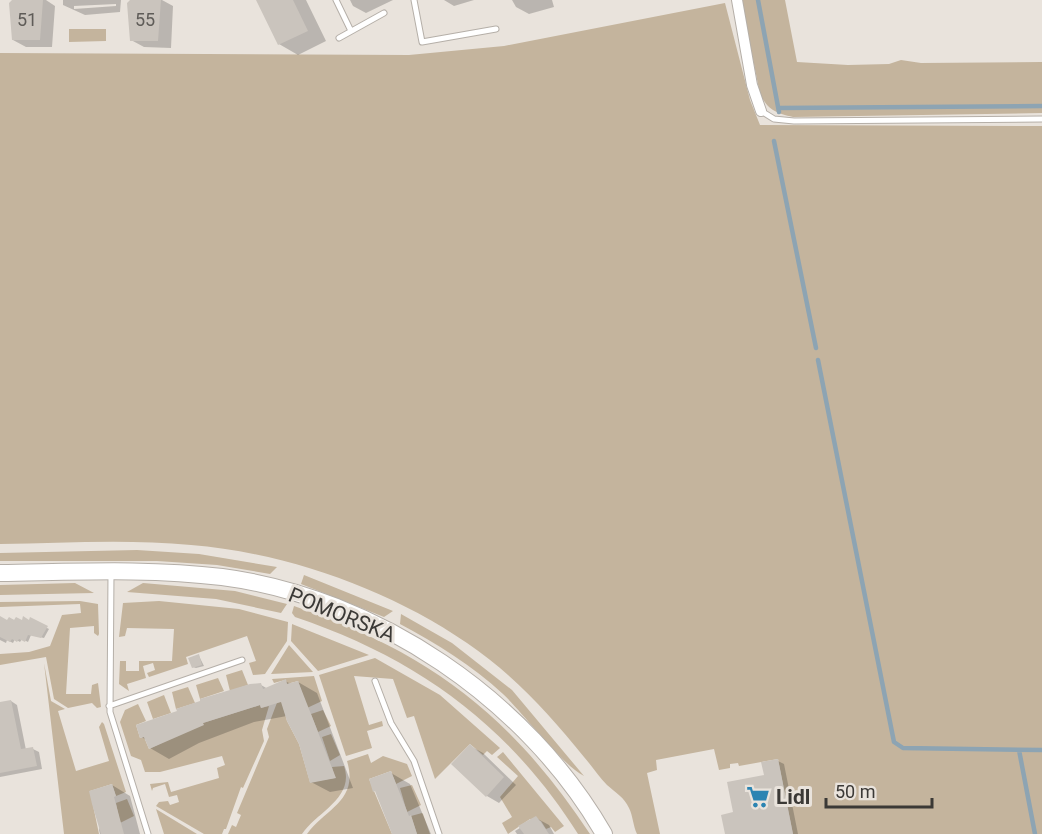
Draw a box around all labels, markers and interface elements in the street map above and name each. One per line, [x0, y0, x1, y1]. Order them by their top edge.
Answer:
house number: 51 [17, 9, 37, 30]
house number: 55 [135, 9, 155, 30]
street label: POMORSKA [285, 583, 399, 647]
scale bar [826, 771, 932, 809]
text: 50 m [835, 781, 875, 802]
supermarket icon: Lidl [745, 784, 771, 810]
place label: Lidl [776, 785, 810, 809]

